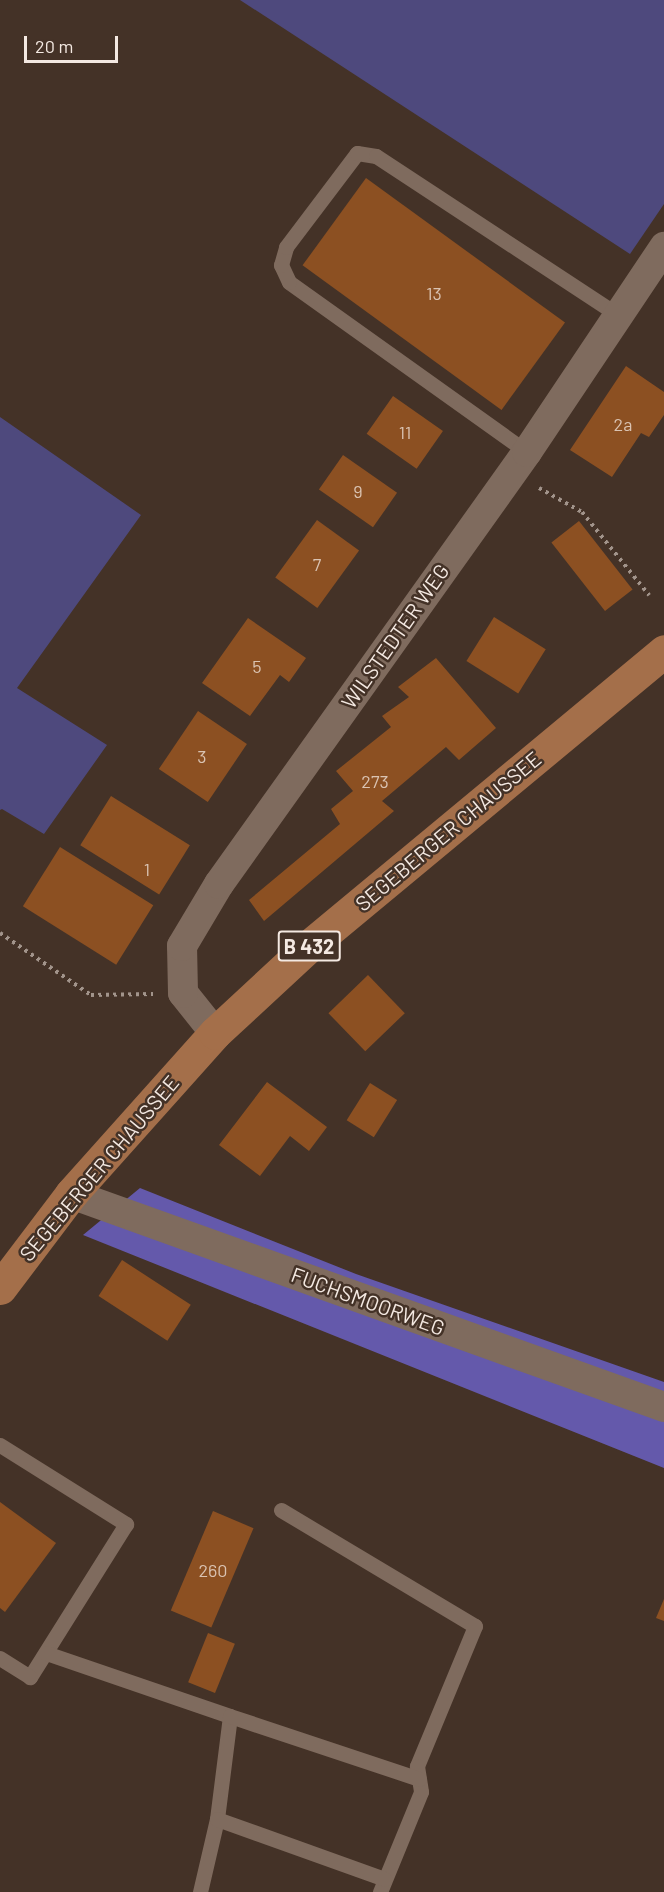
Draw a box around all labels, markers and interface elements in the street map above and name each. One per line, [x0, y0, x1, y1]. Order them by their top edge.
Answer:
scale bar [27, 24, 122, 62]
text: 20 m [35, 35, 73, 57]
house number: 13 [426, 282, 442, 304]
house number: 2a [614, 413, 632, 435]
house number: 11 [399, 421, 411, 443]
house number: 9 [353, 480, 363, 502]
house number: 7 [313, 553, 321, 575]
street label: WILSTEDTER WEG [336, 559, 454, 713]
house number: 5 [252, 655, 262, 677]
house number: 3 [197, 745, 207, 767]
street label: SEGEBERGER CHAUSSEE [350, 746, 546, 916]
house number: 273 [361, 770, 389, 792]
house number: 1 [144, 858, 150, 880]
road number: B 432 [278, 929, 340, 963]
street label: SEGEBERGER CHAUSSEE [14, 1070, 184, 1266]
street label: FUCHSMOORWEG [288, 1262, 448, 1340]
house number: 260 [198, 1559, 228, 1581]

